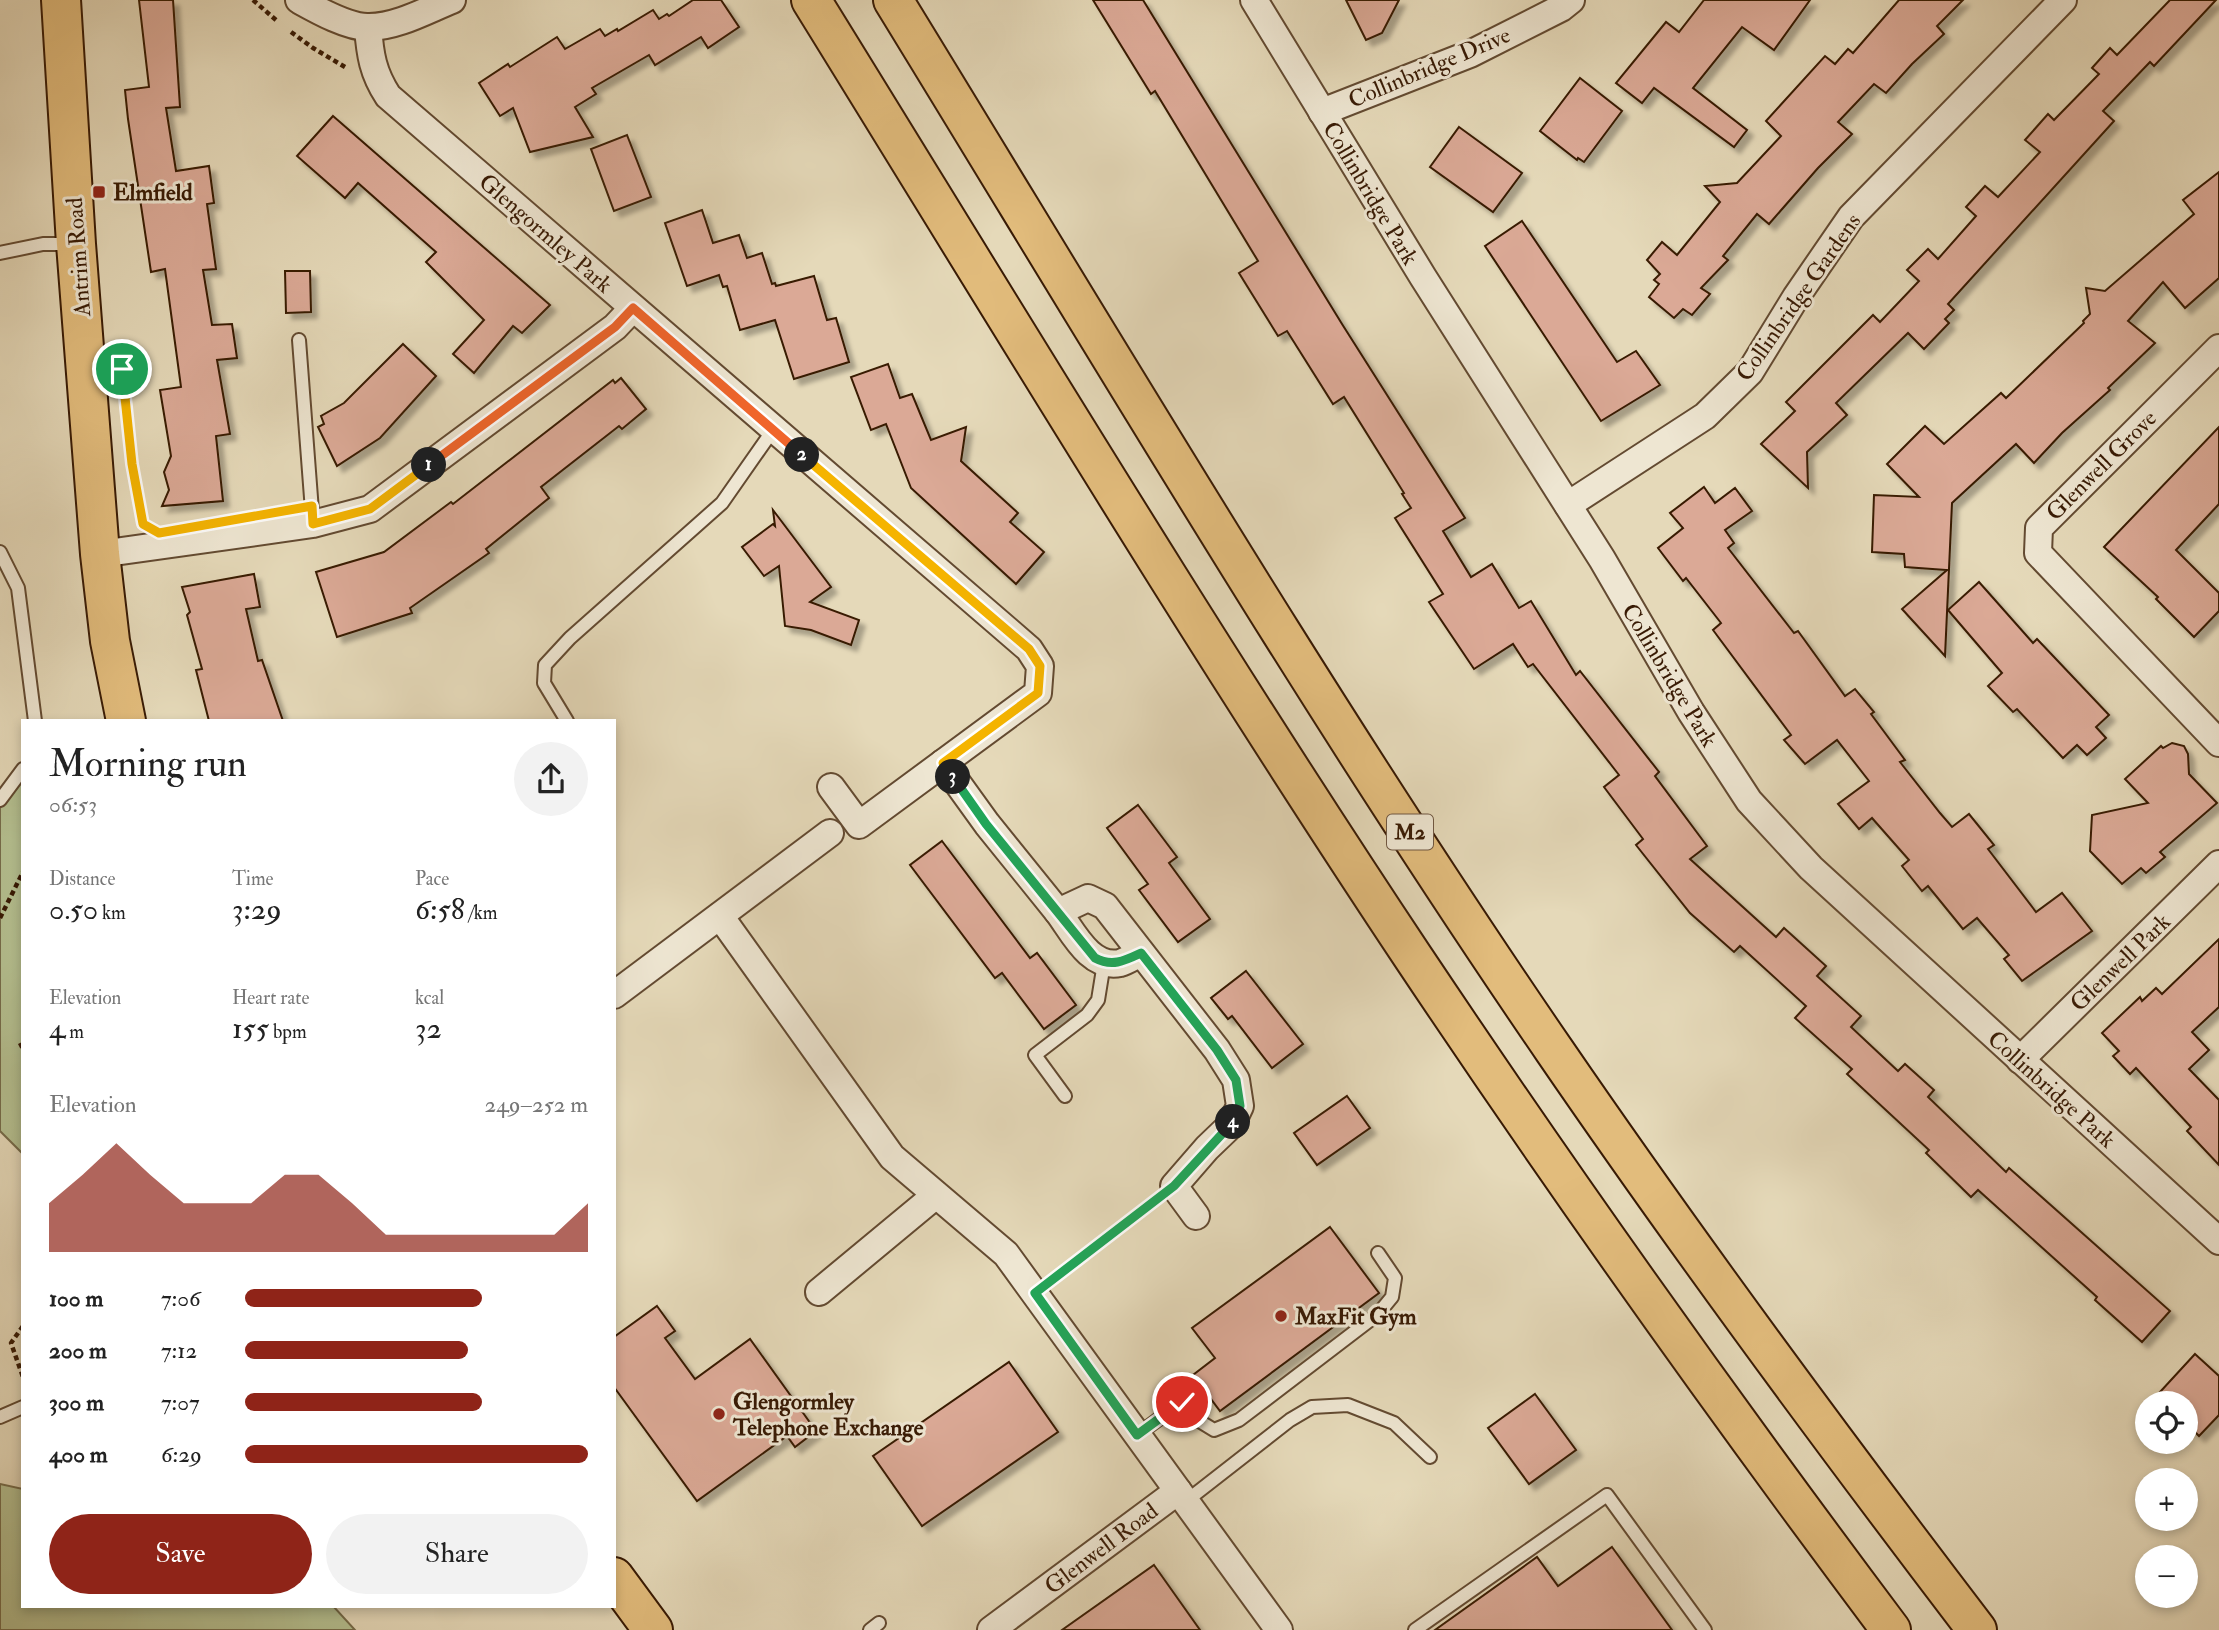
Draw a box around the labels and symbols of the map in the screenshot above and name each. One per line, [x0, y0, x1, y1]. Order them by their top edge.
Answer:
street label: Collinbridge Drive [1344, 20, 1515, 115]
street label: Collinbridge Park [1316, 116, 1425, 270]
street label: Glengormley Park [473, 167, 618, 299]
place label: Elmfield [113, 178, 193, 207]
marker: Elmfield [91, 184, 107, 200]
street label: Antrim Road [60, 196, 97, 318]
street label: Collinbridge Gardens [1730, 208, 1867, 387]
pin [92, 339, 152, 399]
street label: Glenwell Grove [2040, 404, 2163, 527]
pin: 2 [784, 438, 820, 472]
pin: 1 [412, 448, 446, 482]
street label: Collinbridge Park [1615, 598, 1724, 752]
pin: 3 [936, 760, 970, 794]
road number: M2 [1387, 814, 1433, 850]
street label: Glenwell Park [2064, 907, 2177, 1017]
street label: Collinbridge Park [1982, 1024, 2122, 1154]
pin: 4 [1216, 1104, 1250, 1140]
place label: MaxFit Gym [1294, 1302, 1417, 1332]
marker: MaxFit Gym [1273, 1308, 1289, 1324]
pin [1152, 1372, 1212, 1432]
place label: Glengormley Telephone Exchange [732, 1387, 924, 1443]
marker: Glengormley Telephone Exchange [711, 1406, 727, 1422]
street label: Glenwell Road [1039, 1496, 1164, 1601]

